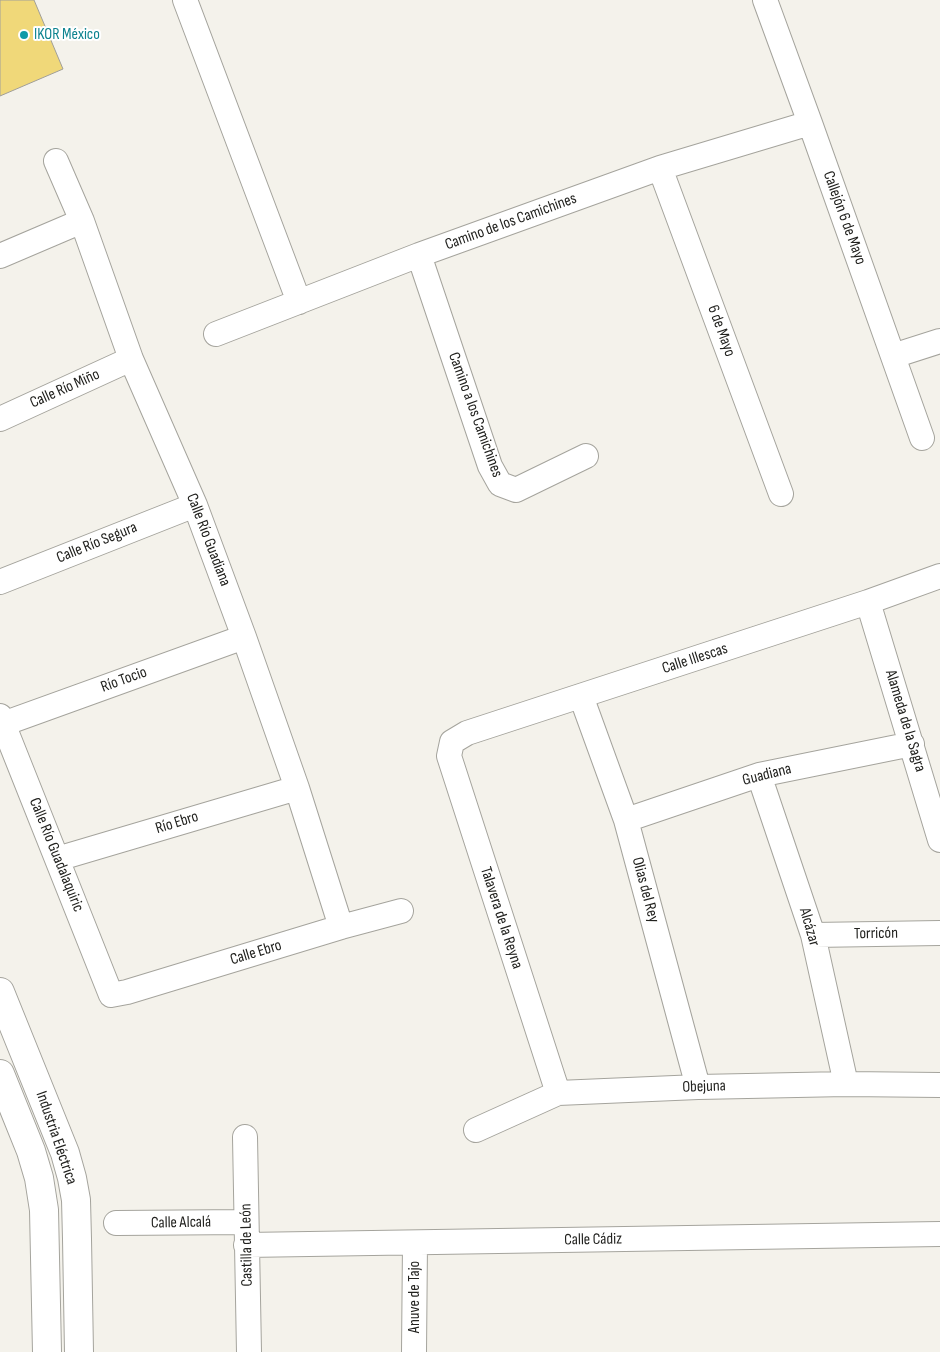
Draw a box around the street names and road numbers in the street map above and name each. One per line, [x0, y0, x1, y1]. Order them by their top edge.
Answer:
street label: Callejón 6 de Mayo [818, 168, 870, 268]
street label: Camino de los Camichines [443, 189, 579, 255]
street label: 6 de Mayo [703, 303, 739, 359]
street label: Camino a los Camichines [443, 350, 507, 480]
street label: Calle Río Miño [27, 365, 103, 413]
street label: Calle Río Guadiana [182, 491, 234, 589]
street label: Calle Río Segura [54, 518, 140, 568]
street label: Calle Illescas [660, 639, 730, 679]
street label: Río Tocio [98, 663, 150, 697]
street label: Alameda de la Sagra [880, 668, 930, 774]
street label: Guadiana [741, 760, 793, 790]
street label: Calle Río Guadalaquiric [24, 795, 88, 915]
street label: Río Ebro [153, 807, 201, 839]
street label: Olias del Rey [627, 855, 663, 925]
street label: Talavera de la Reyna [475, 865, 527, 971]
street label: Alcázar [794, 906, 824, 948]
street label: Torricón [854, 924, 898, 944]
street label: Calle Ebro [228, 936, 284, 970]
street label: Obejuna [682, 1077, 726, 1097]
street label: Industria Eléctrica [31, 1089, 81, 1187]
street label: Castilla de León [237, 1203, 257, 1287]
street label: Calle Alcalá [151, 1213, 211, 1233]
street label: Calle Cádiz [564, 1230, 622, 1250]
street label: Anuve de Tajo [405, 1261, 425, 1333]

